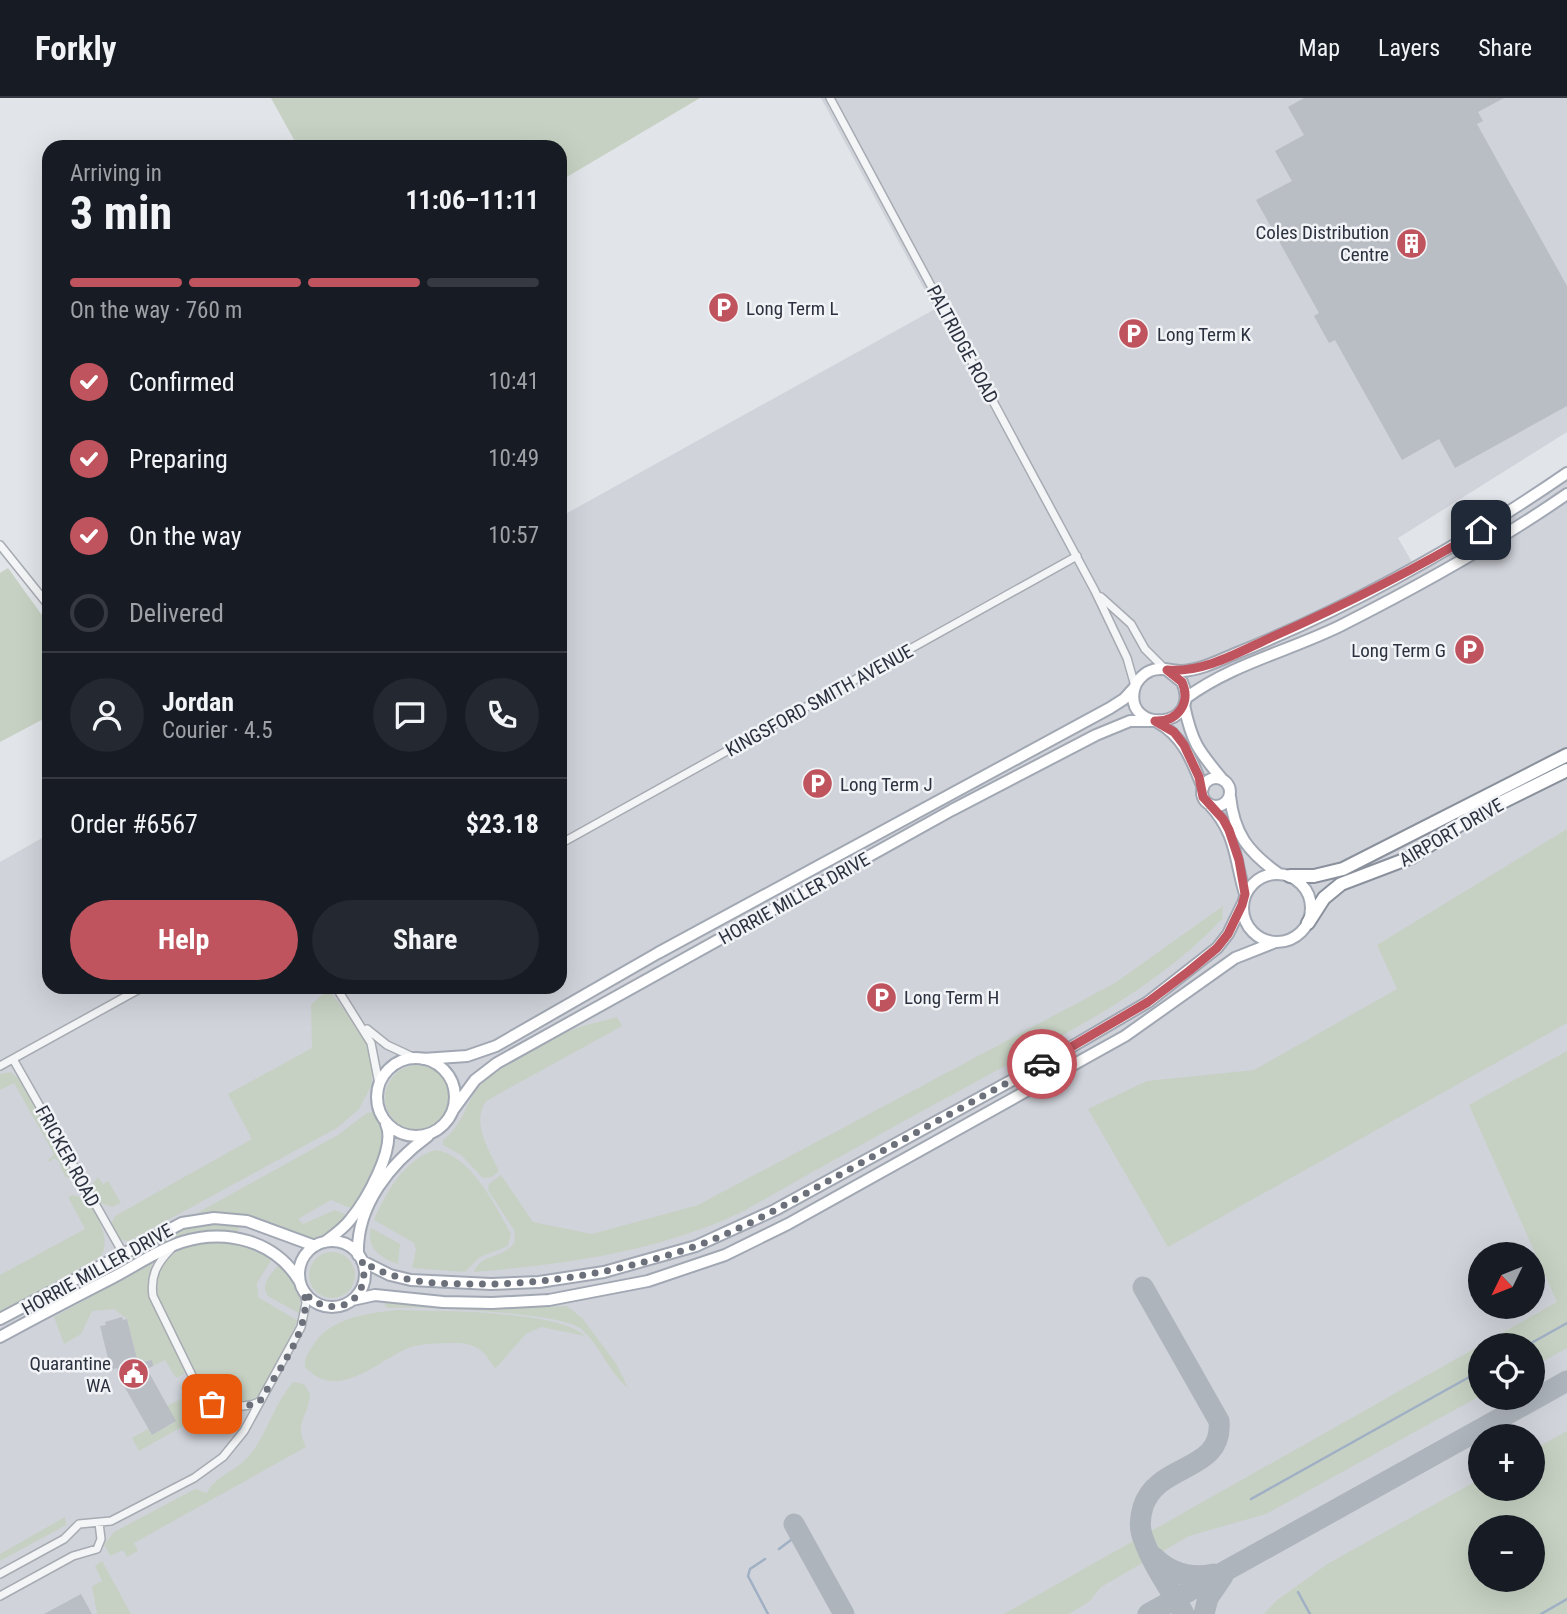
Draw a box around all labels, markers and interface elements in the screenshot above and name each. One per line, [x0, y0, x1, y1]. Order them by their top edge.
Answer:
text: Forkly [35, 29, 117, 68]
text: Map [1299, 34, 1340, 62]
text: Layers [1378, 34, 1440, 62]
text: Share [1478, 34, 1532, 62]
text: Arriving in [70, 160, 162, 187]
text: 11:06–11:11 [405, 185, 539, 215]
text: 3 min [70, 186, 172, 240]
place label: Coles Distribution Centre [1255, 221, 1389, 266]
building icon: Coles Distribution Centre [1395, 226, 1429, 260]
street label: PALTRIDGE ROAD [922, 281, 1003, 407]
parking icon: Long Term L [706, 291, 740, 325]
text: On the way · 760 m [70, 297, 242, 324]
place label: Long Term L [746, 297, 839, 320]
parking icon: Long Term K [1117, 317, 1151, 351]
place label: Long Term K [1157, 323, 1251, 346]
icon: check [70, 363, 108, 401]
text: Confirmed [129, 367, 235, 397]
text: 10:41 [488, 368, 539, 395]
icon: check [70, 440, 108, 478]
text: Preparing [129, 444, 228, 474]
text: 10:49 [488, 445, 539, 472]
pin [1451, 500, 1511, 560]
icon: home [1462, 511, 1500, 549]
icon: check [70, 517, 108, 555]
text: On the way [129, 521, 242, 551]
text: 10:57 [488, 522, 539, 549]
text: Delivered [129, 598, 224, 628]
parking icon: Long Term G [1452, 633, 1486, 667]
street label: KINGSFORD SMITH AVENUE [722, 639, 917, 762]
place label: Long Term G [1351, 639, 1446, 662]
button: person [70, 678, 144, 752]
button: chat [373, 678, 447, 752]
button: phone [465, 678, 539, 752]
text: Jordan [162, 687, 234, 717]
text: Courier · 4.5 [162, 717, 273, 744]
parking icon: Long Term J [800, 767, 834, 801]
place label: Long Term J [840, 773, 933, 796]
street label: AIRPORT DRIVE [1395, 793, 1508, 872]
text: Order #6567 [70, 809, 198, 839]
text: $23.18 [466, 809, 539, 839]
street label: HORRIE MILLER DRIVE [715, 847, 874, 949]
button: Help [70, 900, 298, 980]
button: Share [312, 900, 539, 980]
parking icon: Long Term H [864, 980, 898, 1014]
place label: Long Term H [904, 986, 999, 1009]
courier [1007, 1029, 1077, 1099]
icon: car [1023, 1045, 1061, 1083]
street label: FRICKER ROAD [30, 1102, 105, 1211]
street label: HORRIE MILLER DRIVE [18, 1218, 177, 1320]
north arrow [1468, 1242, 1545, 1320]
map controls [1468, 1242, 1545, 1592]
button: locate [1468, 1333, 1545, 1410]
place label: Quarantine WA [29, 1352, 111, 1397]
public building icon: Quarantine WA [117, 1357, 151, 1391]
pin [182, 1374, 242, 1434]
icon: bag [193, 1385, 231, 1423]
button: + [1468, 1424, 1545, 1501]
button: − [1468, 1515, 1545, 1592]

